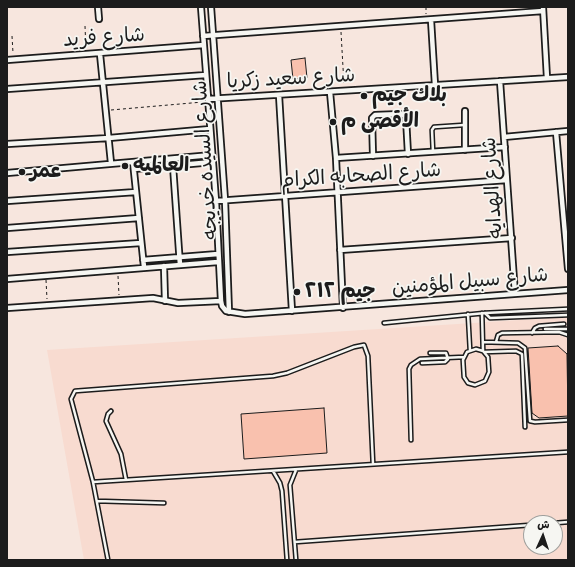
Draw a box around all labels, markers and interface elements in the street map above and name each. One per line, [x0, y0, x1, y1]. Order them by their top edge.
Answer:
street label: شارع فريد [62, 23, 146, 53]
street label: شارع سعيد زكريا [226, 64, 356, 94]
street label: شارع السيده خديجه [188, 80, 224, 240]
place label: بلاك جيم [372, 84, 447, 108]
marker: بلاك جيم [359, 91, 369, 101]
place label: الأقصى م [341, 110, 419, 134]
marker: الأقصى م [328, 117, 338, 127]
street label: شارع الهدايه [477, 136, 509, 240]
place label: العالميه [133, 154, 189, 178]
street label: شارع الصحابه الكرام [280, 158, 442, 194]
place label: عمر [30, 160, 61, 184]
marker: العالميه [120, 161, 130, 171]
marker: عمر [17, 167, 27, 177]
street label: شارع سبيل المؤمنين [391, 263, 549, 301]
place label: جيم ٢١٢ [305, 280, 375, 304]
marker: جيم ٢١٢ [292, 287, 302, 297]
north arrow [523, 515, 563, 555]
text: ش [537, 517, 550, 531]

